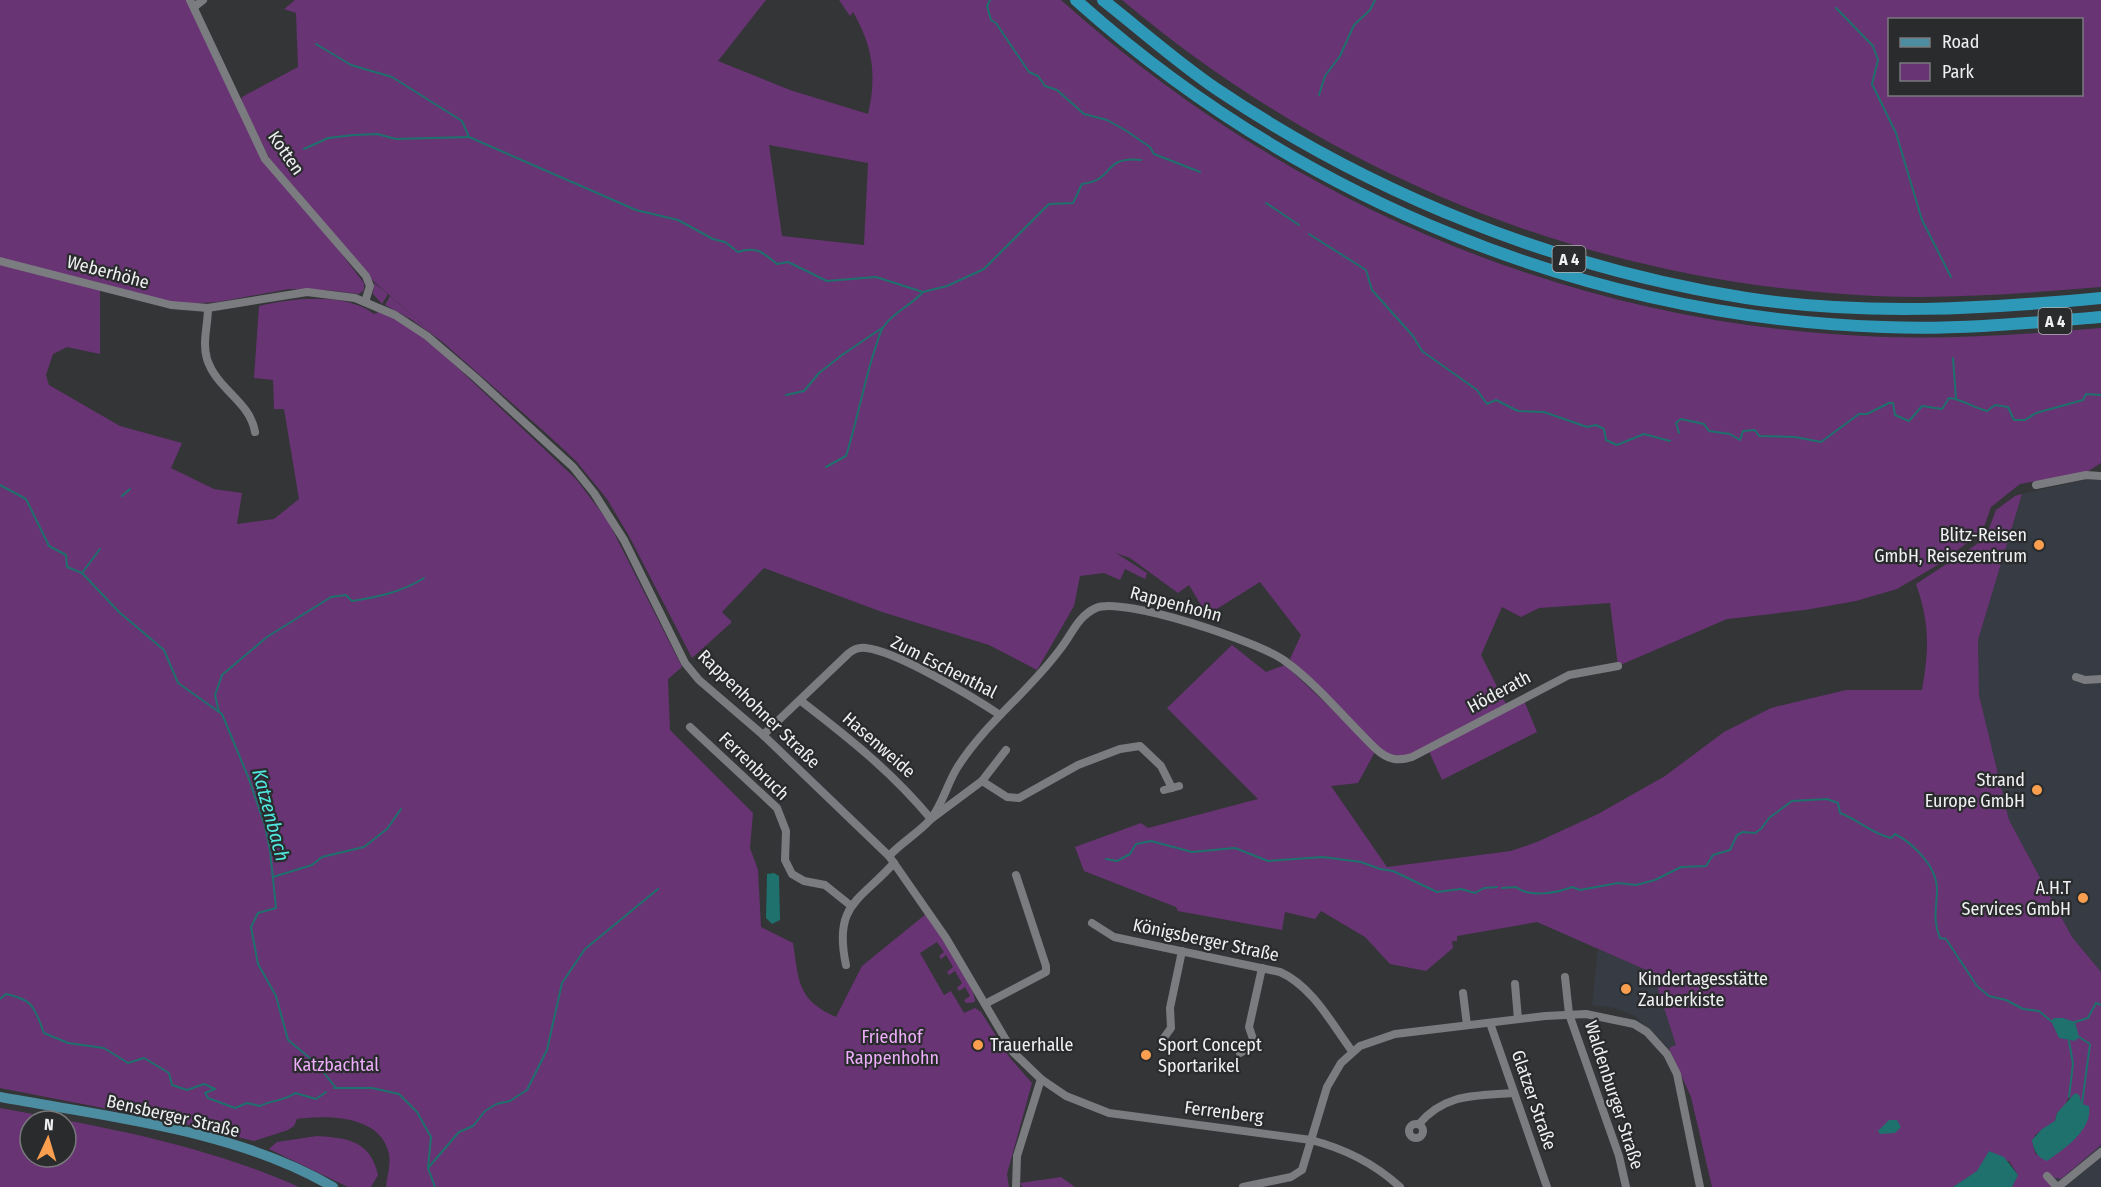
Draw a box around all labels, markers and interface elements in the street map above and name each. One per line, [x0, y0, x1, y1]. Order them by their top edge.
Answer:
legend [1888, 18, 2083, 96]
text: Road [1942, 31, 1979, 53]
text: Park [1942, 61, 1975, 83]
street label: Kotten [263, 127, 309, 179]
road number: A 4 [1552, 246, 1586, 272]
street label: Weberhöhe [64, 250, 152, 294]
road number: A 4 [2038, 308, 2072, 334]
place label: Blitz-Reisen GmbH, Reisezentrum [1874, 524, 2027, 567]
marker: Blitz-Reisen GmbH, Reisezentrum [2032, 538, 2046, 552]
street label: Rappenhohn [1128, 581, 1224, 627]
street label: Zum Eschenthal [887, 631, 1001, 703]
street label: Rappenhohner Straße [693, 645, 825, 773]
street label: Höderath [1463, 666, 1535, 718]
street label: Hasenweide [838, 707, 920, 783]
street label: Ferrenbruch [714, 727, 794, 805]
water label: Katzenbach [247, 766, 295, 864]
place label: Strand Europe GmbH [1925, 769, 2025, 812]
marker: Strand Europe GmbH [2030, 783, 2044, 797]
place label: A.H.T Services GmbH [1962, 877, 2072, 920]
marker: A.H.T Services GmbH [2076, 891, 2090, 905]
street label: Königsberger Straße [1131, 914, 1281, 966]
place label: Kindertagesstätte Zauberkiste [1638, 968, 1768, 1011]
marker: Kindertagesstätte Zauberkiste [1619, 982, 1633, 996]
street label: Waldenburger Straße [1580, 1018, 1648, 1172]
park label: Friedhof Rappenhohn [845, 1026, 939, 1069]
place label: Trauerhalle [990, 1034, 1073, 1056]
place label: Sport Concept Sportarikel [1158, 1034, 1262, 1077]
marker: Trauerhalle [971, 1038, 985, 1052]
street label: Glatzer Straße [1507, 1047, 1561, 1153]
marker: Sport Concept Sportarikel [1139, 1048, 1153, 1062]
park label: Katzbachtal [293, 1054, 379, 1076]
street label: Bensberger Straße [104, 1090, 242, 1142]
street label: Ferrenberg [1183, 1096, 1265, 1128]
north arrow [18, 1109, 78, 1169]
text: N [44, 1115, 54, 1134]

